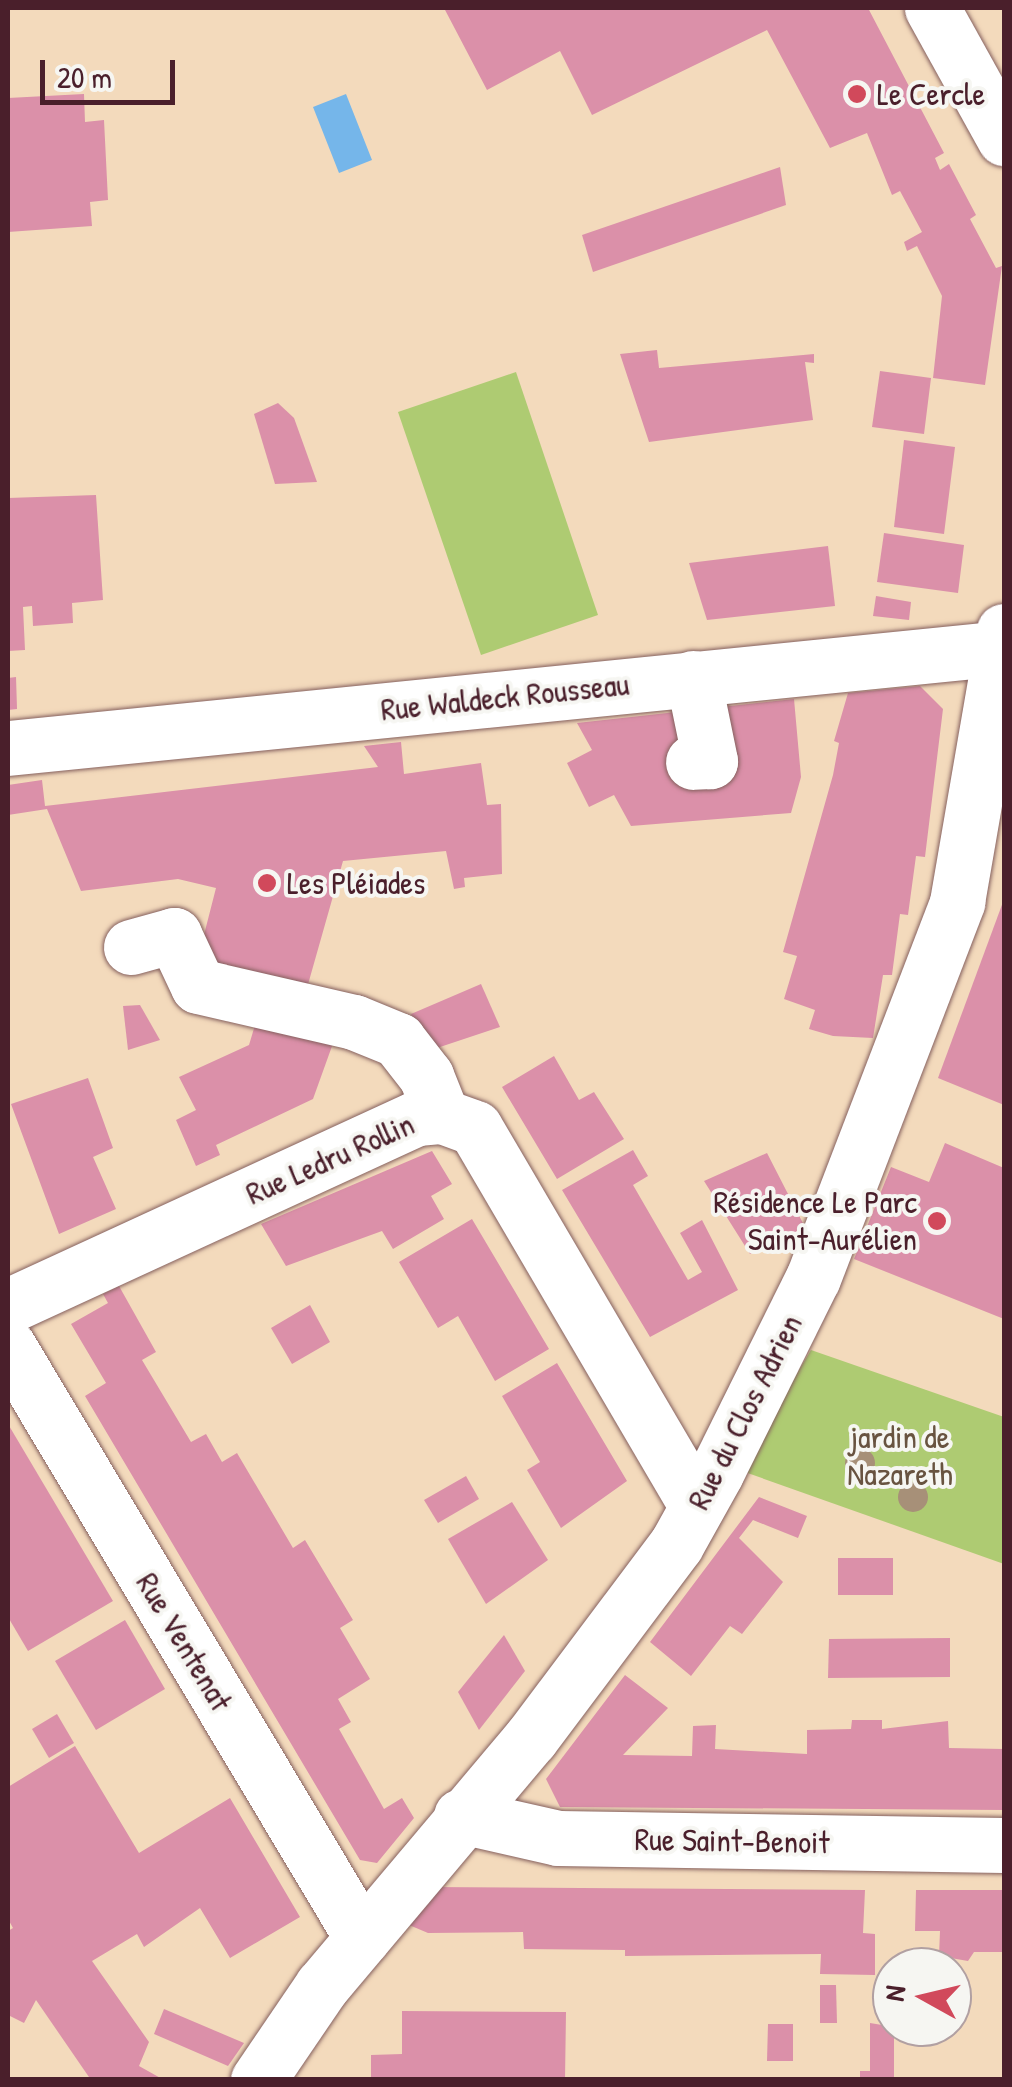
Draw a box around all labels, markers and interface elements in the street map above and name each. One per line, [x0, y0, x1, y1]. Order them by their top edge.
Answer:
scale bar [45, 40, 180, 102]
text: 20 m [57, 57, 112, 97]
place label: Le Cercle [877, 75, 985, 113]
marker: Le Cercle [846, 83, 868, 105]
street label: Rue Waldeck Rousseau [379, 665, 631, 729]
place label: Les Pléiades [287, 864, 425, 902]
marker: Les Pléiades [256, 872, 278, 894]
street label: Rue Ledru Rollin [240, 1105, 420, 1213]
place label: Résidence Le Parc Saint-Aurélien [713, 1184, 917, 1259]
marker: Résidence Le Parc Saint-Aurélien [926, 1210, 948, 1232]
street label: Rue du Clos Adrien [679, 1308, 811, 1516]
park label: jardin de Nazareth [847, 1419, 953, 1494]
street label: Rue Ventenat [128, 1566, 240, 1718]
street label: Rue Saint-Benoit [634, 1820, 830, 1862]
north arrow [872, 1947, 972, 2047]
text: N [874, 1983, 914, 2003]

